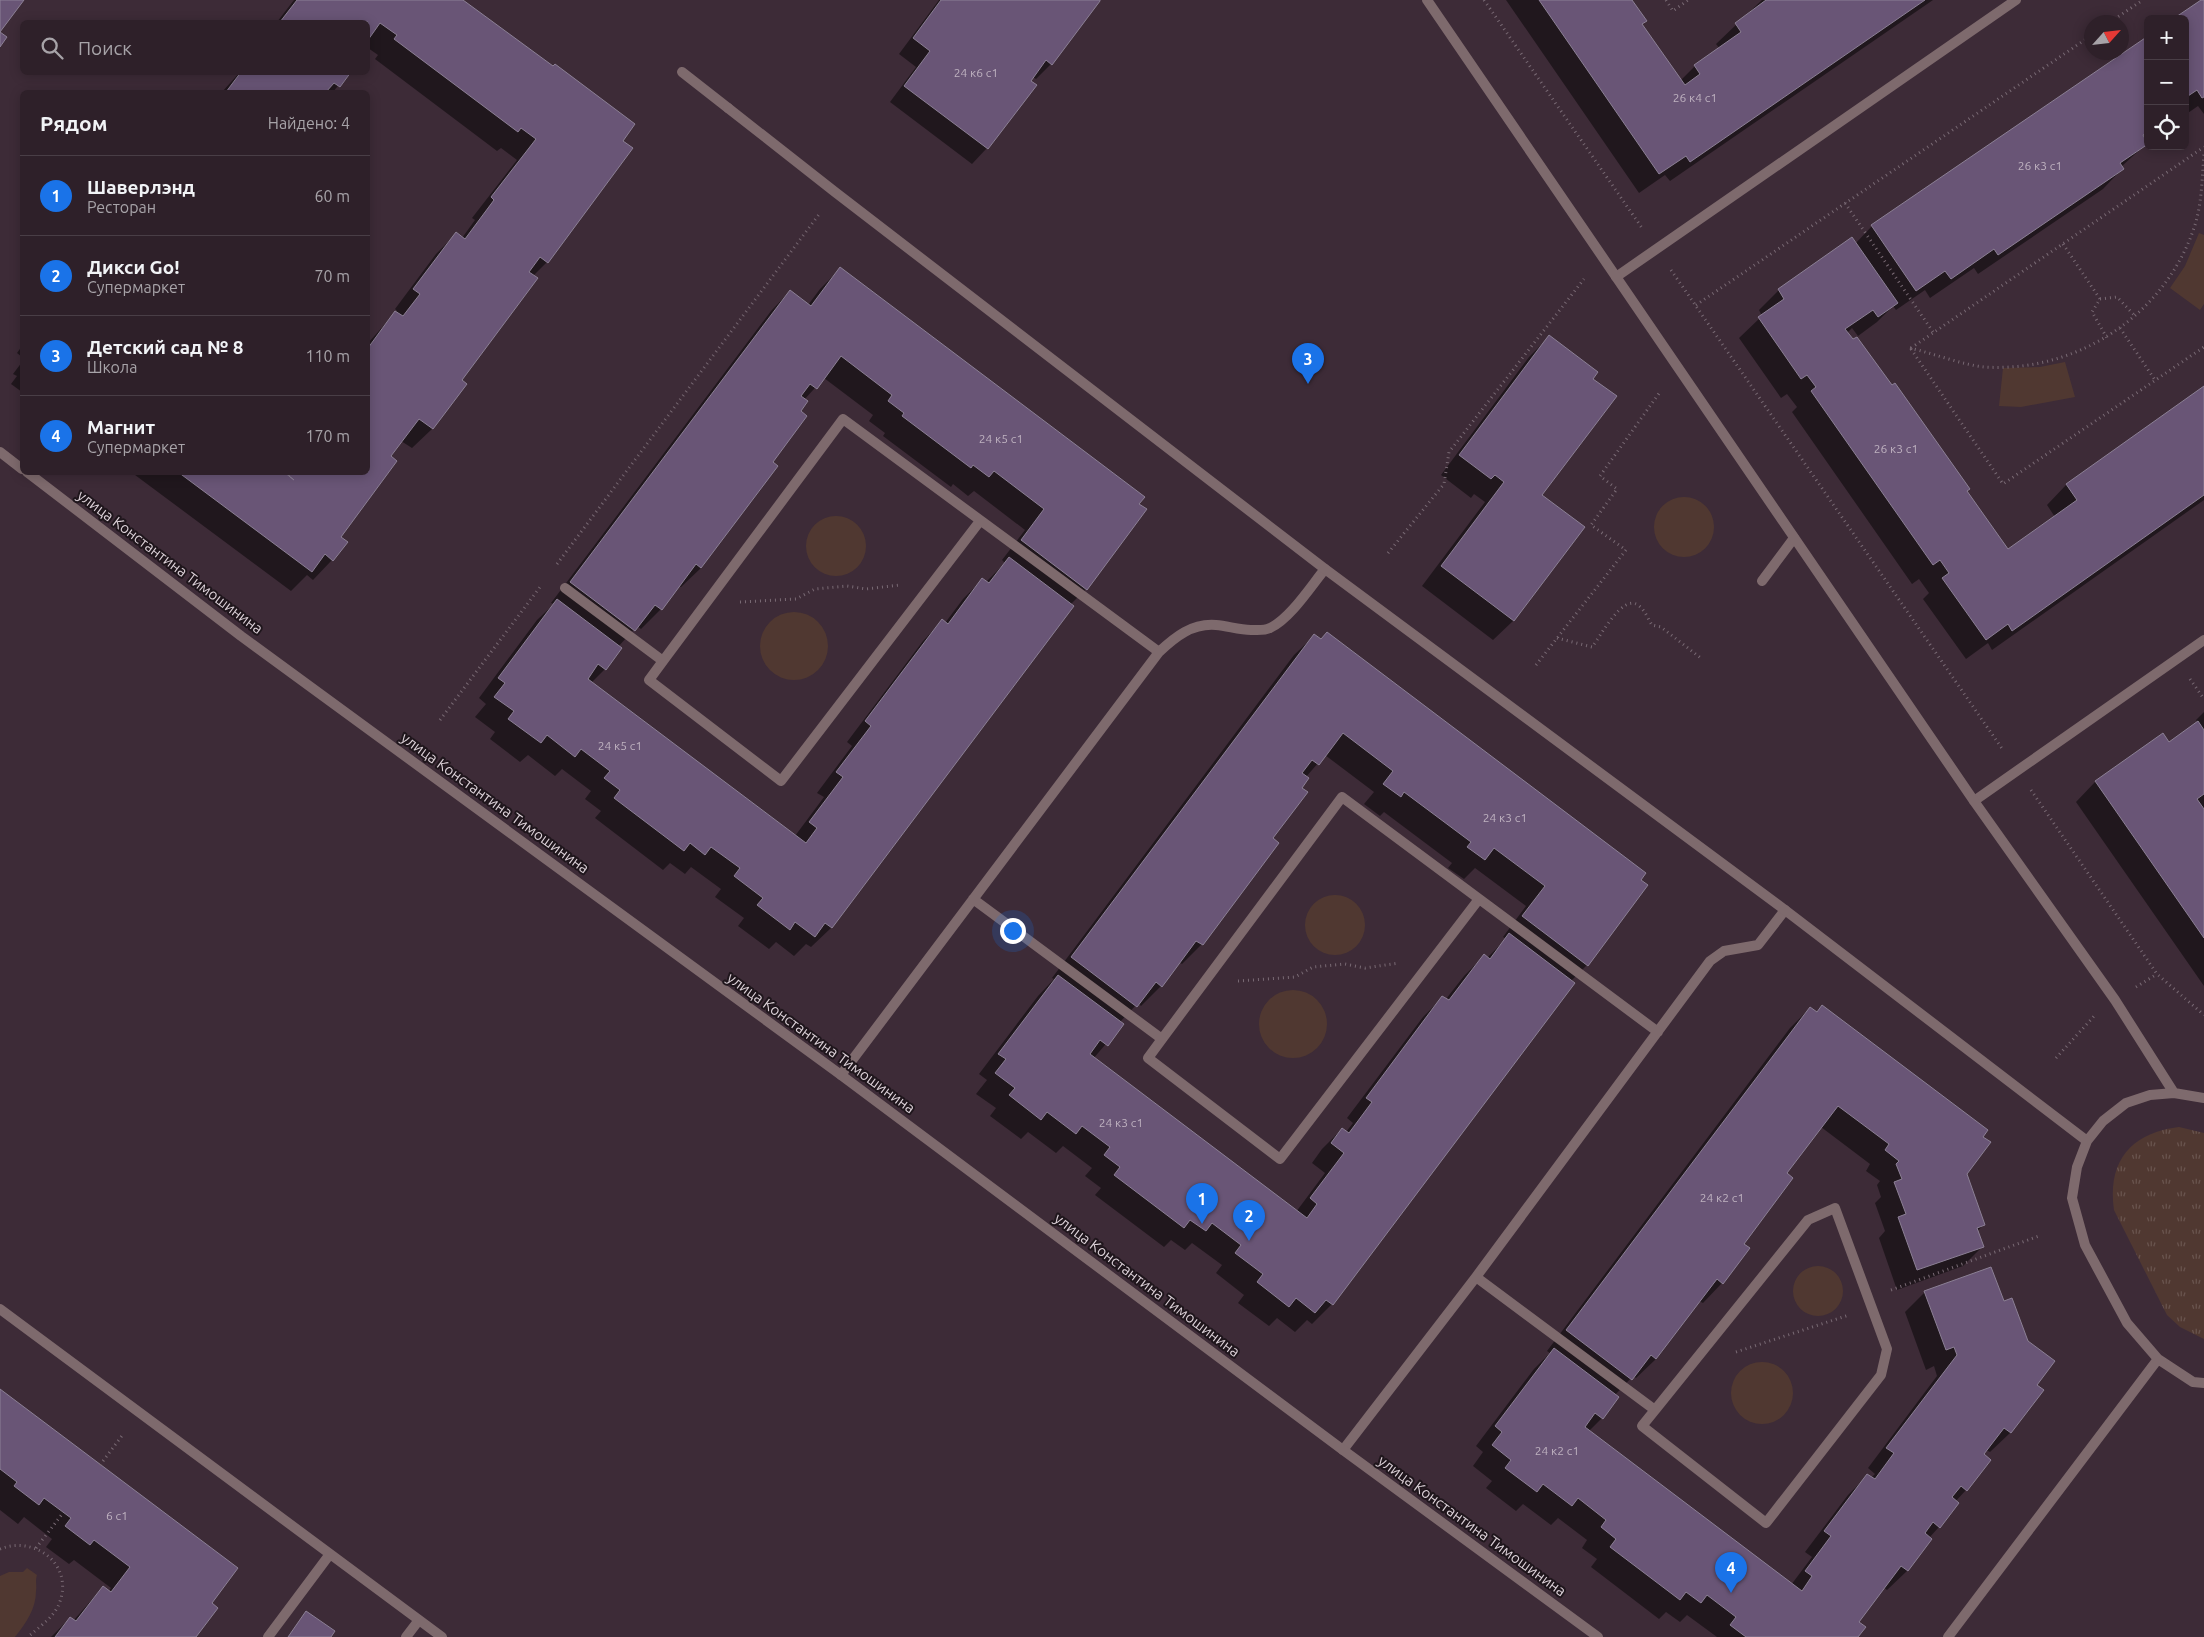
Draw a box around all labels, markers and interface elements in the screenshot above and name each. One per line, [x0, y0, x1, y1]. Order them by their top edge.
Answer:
north arrow [2084, 15, 2129, 60]
map controls [2144, 15, 2189, 150]
button: + [2144, 15, 2189, 60]
search box [20, 20, 370, 75]
icon: search [38, 34, 66, 62]
text: Поиск [78, 37, 132, 59]
button: − [2144, 60, 2189, 105]
house number: 24 к6 с1 [954, 66, 998, 79]
house number: 26 к4 с1 [1673, 91, 1717, 104]
button: locate [2144, 105, 2189, 150]
text: Рядом [40, 111, 108, 135]
text: Найдено: 4 [268, 114, 350, 132]
house number: 26 к3 с1 [2018, 159, 2062, 172]
text: Шаверлэнд [87, 176, 195, 198]
text: 1 [51, 187, 61, 205]
text: 60 m [314, 187, 350, 205]
text: Ресторан [87, 198, 156, 216]
text: Дикси Go! [87, 256, 180, 278]
text: 2 [51, 267, 61, 285]
text: 70 m [314, 267, 350, 285]
text: Супермаркет [87, 278, 185, 296]
text: Детский сад № 8 [87, 336, 243, 358]
pin: 3 [1292, 343, 1324, 384]
text: 3 [51, 347, 61, 365]
text: 110 m [305, 347, 350, 365]
text: Школа [87, 358, 137, 376]
text: Магнит [87, 416, 155, 438]
text: 4 [51, 427, 61, 445]
text: 170 m [305, 427, 350, 445]
house number: 24 к5 с1 [979, 432, 1023, 445]
text: Супермаркет [87, 438, 185, 456]
house number: 26 к3 с1 [1874, 442, 1918, 455]
street label: улица Константина Тимошинина [74, 486, 266, 637]
street label: улица Константина Тимошинина [398, 729, 593, 876]
house number: 24 к5 с1 [598, 739, 642, 752]
house number: 24 к3 с1 [1483, 811, 1527, 824]
your location [1000, 918, 1026, 944]
street label: улица Константина Тимошинина [724, 969, 919, 1116]
house number: 24 к3 с1 [1099, 1116, 1143, 1129]
pin: 1 [1186, 1183, 1218, 1224]
house number: 24 к2 с1 [1700, 1191, 1744, 1204]
pin: 2 [1233, 1200, 1265, 1241]
street label: улица Константина Тимошинина [1051, 1209, 1243, 1360]
house number: 24 к2 с1 [1535, 1444, 1579, 1457]
street label: улица Константина Тимошинина [1375, 1452, 1570, 1599]
house number: 6 с1 [106, 1509, 128, 1522]
pin: 4 [1715, 1552, 1747, 1593]

